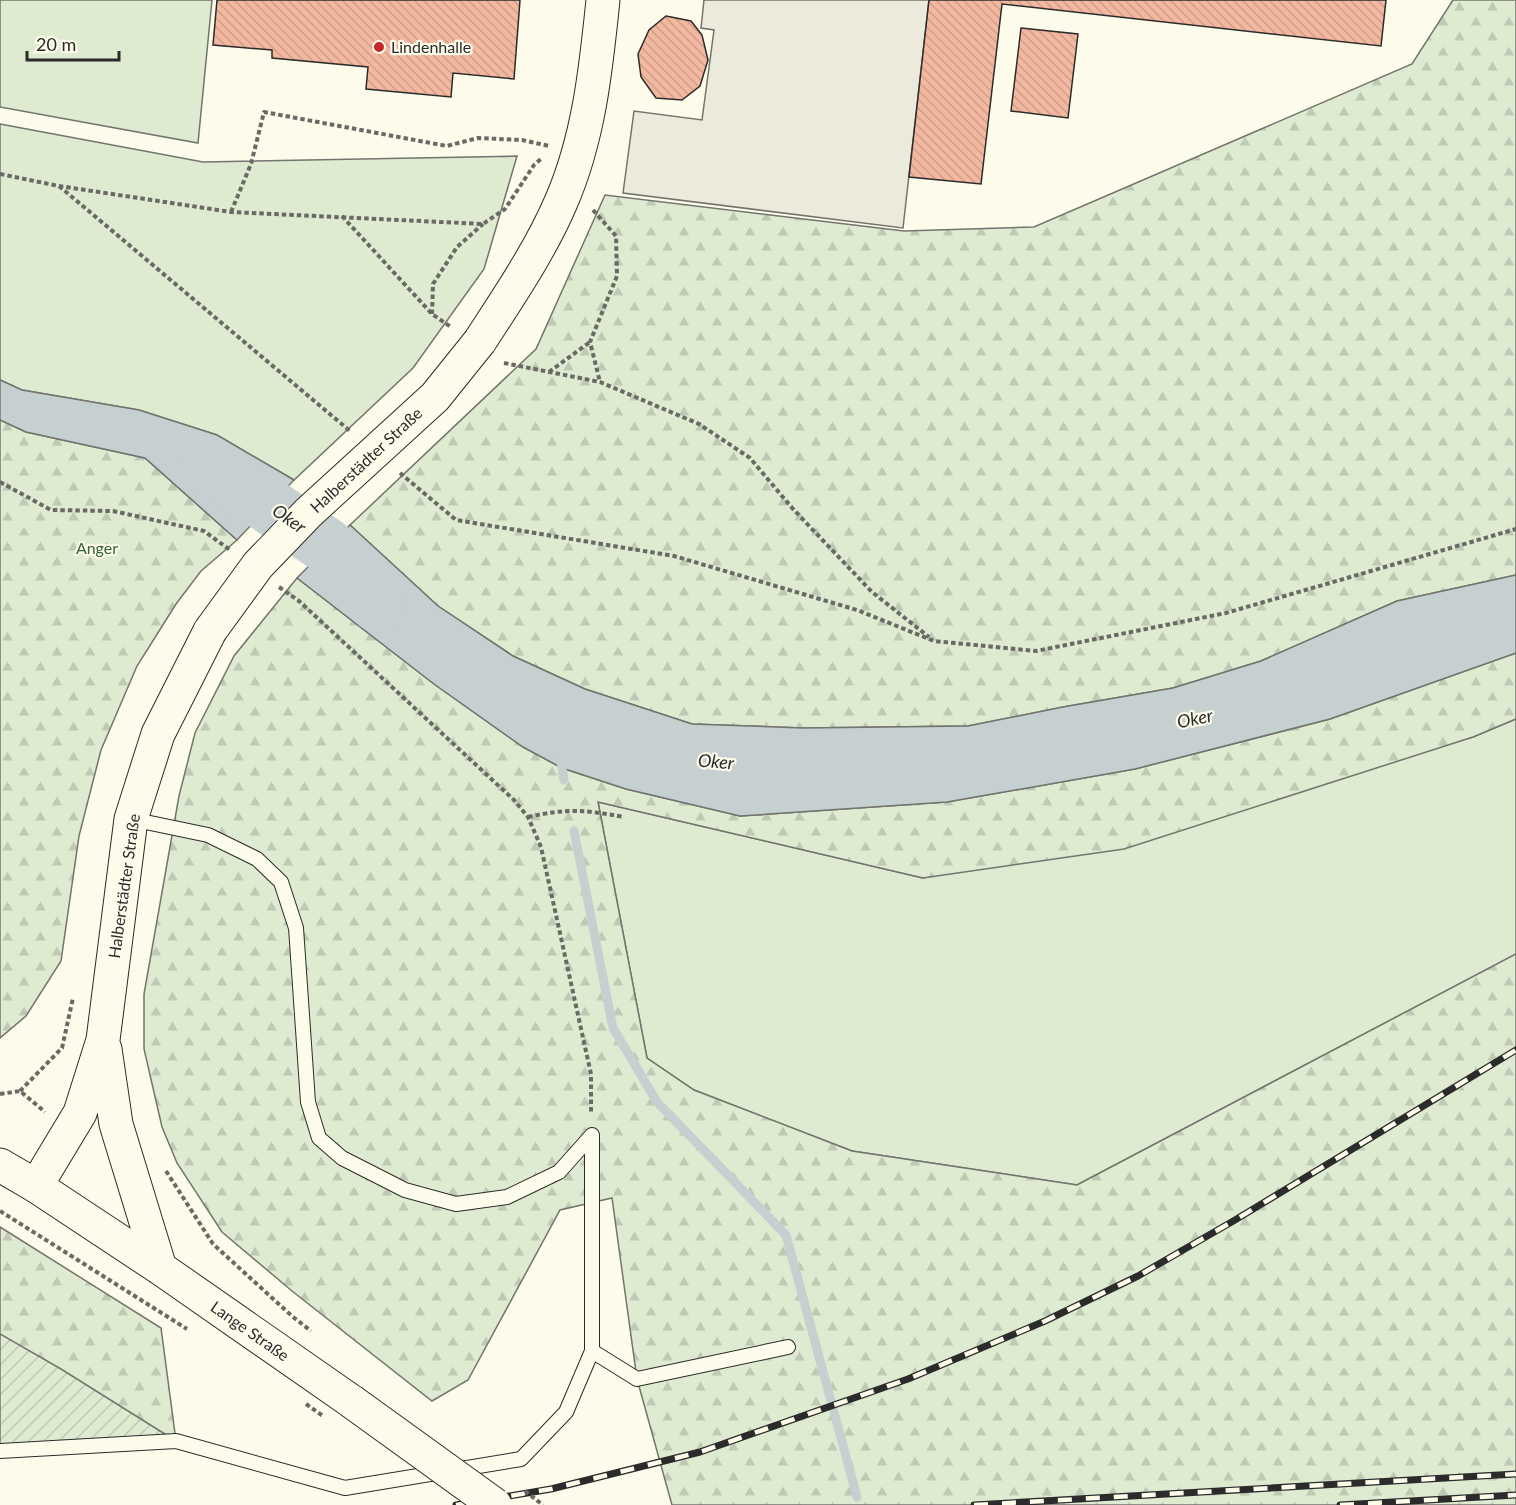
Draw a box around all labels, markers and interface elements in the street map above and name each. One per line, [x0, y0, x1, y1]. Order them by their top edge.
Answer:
scale bar [27, 24, 118, 62]
text: 20 m [36, 33, 76, 55]
place label: Lindenhalle [391, 37, 471, 56]
marker: Lindenhalle [372, 40, 386, 54]
street label: Halberstädter Straße [306, 403, 425, 516]
water label: Oker [268, 499, 311, 538]
park label: Anger [76, 538, 118, 557]
water label: Oker [1175, 703, 1216, 733]
water label: Oker [697, 748, 736, 774]
street label: Halberstädter Straße [104, 813, 143, 959]
street label: Lange Straße [207, 1297, 293, 1365]

